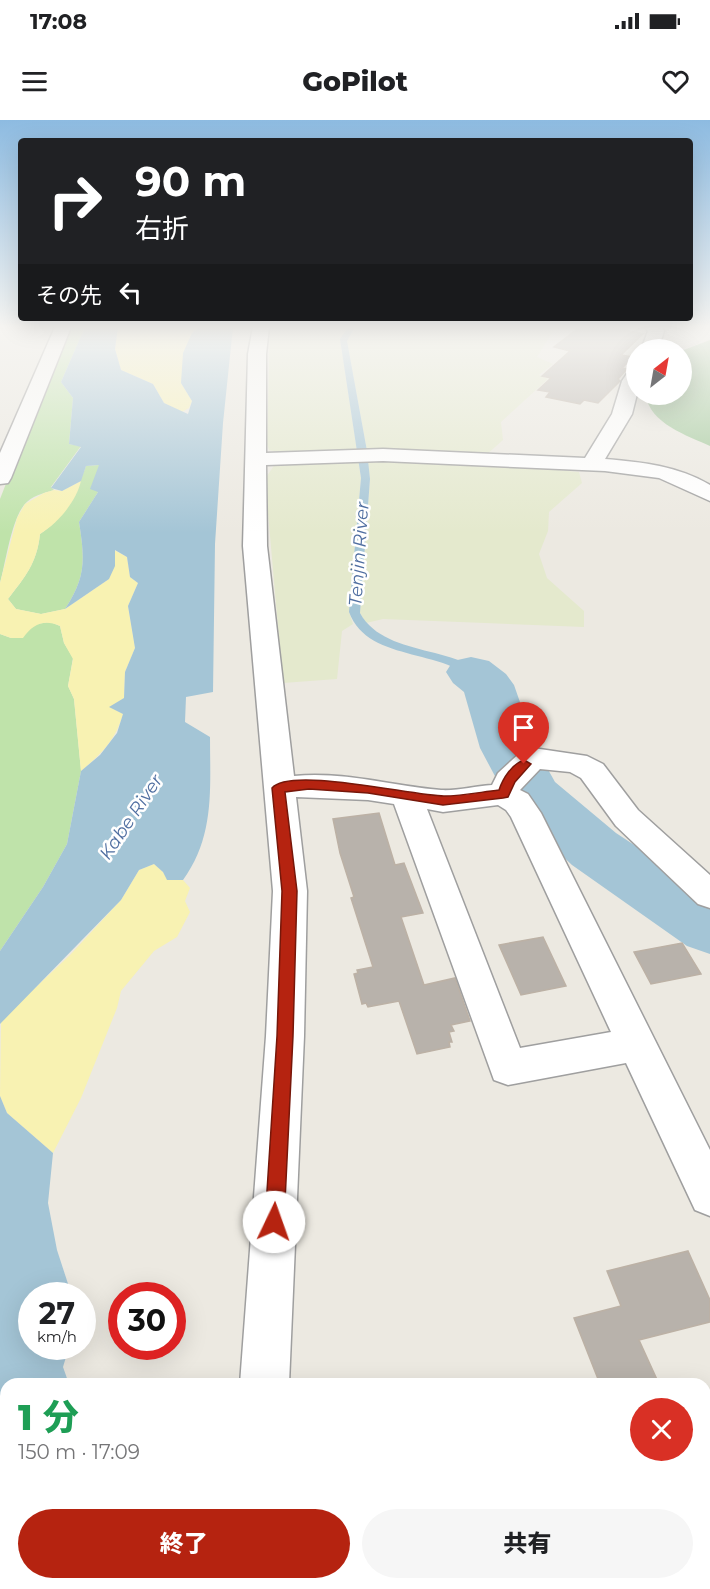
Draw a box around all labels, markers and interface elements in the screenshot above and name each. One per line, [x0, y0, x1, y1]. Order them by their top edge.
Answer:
text: 17:08 [30, 8, 87, 35]
icon: menu [18, 65, 51, 98]
text: GoPilot [302, 65, 408, 98]
icon: heart [659, 65, 692, 98]
text: 90 m [135, 155, 246, 207]
icon: right [36, 162, 114, 240]
text: 右折 [135, 212, 189, 245]
icon: left [114, 276, 147, 309]
text: その先 [36, 282, 102, 309]
north arrow [626, 339, 692, 405]
map controls [626, 339, 692, 405]
water label: Tenjin River [344, 500, 374, 607]
pin [498, 702, 549, 764]
icon: arrive [507, 711, 540, 744]
water label: Kabe River [95, 770, 168, 864]
position arrow [242, 1190, 306, 1254]
speed limit sign: 30 [108, 1282, 186, 1360]
text: 27 [39, 1295, 75, 1332]
text: km/h [37, 1327, 77, 1346]
text: 1 分 [18, 1395, 79, 1439]
button: close [630, 1398, 693, 1461]
text: 150 m · 17:09 [18, 1440, 140, 1464]
button: 終了 [18, 1509, 350, 1578]
button: 共有 [362, 1509, 693, 1578]

